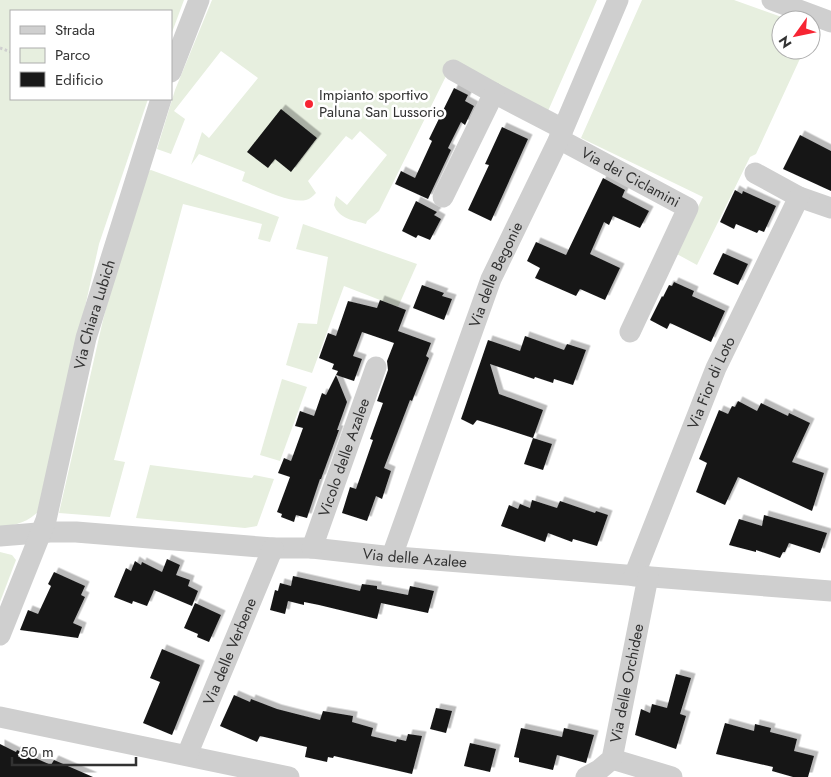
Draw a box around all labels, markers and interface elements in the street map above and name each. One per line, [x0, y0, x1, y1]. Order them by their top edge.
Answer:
legend [10, 10, 172, 100]
north arrow [771, 10, 821, 60]
text: Strada [55, 19, 95, 41]
text: N [774, 32, 797, 52]
text: Parco [55, 44, 90, 66]
text: Edificio [55, 69, 103, 91]
place label: Impianto sportivo Paluna San Lussorio [319, 84, 445, 123]
marker: Impianto sportivo Paluna San Lussorio [303, 98, 315, 110]
street label: Via dei Ciclamini [577, 142, 684, 213]
street label: Via delle Begonie [464, 218, 528, 331]
street label: Via Chiara Lubich [68, 257, 121, 372]
street label: Via Fior di Loto [682, 333, 741, 432]
street label: Vicolo delle Azalee [313, 395, 375, 520]
street label: Via delle Azalee [361, 543, 468, 573]
street label: Via delle Verbene [198, 594, 262, 709]
street label: Via delle Orchidee [604, 622, 650, 745]
scale bar [12, 734, 136, 766]
text: 50 m [20, 741, 54, 763]

